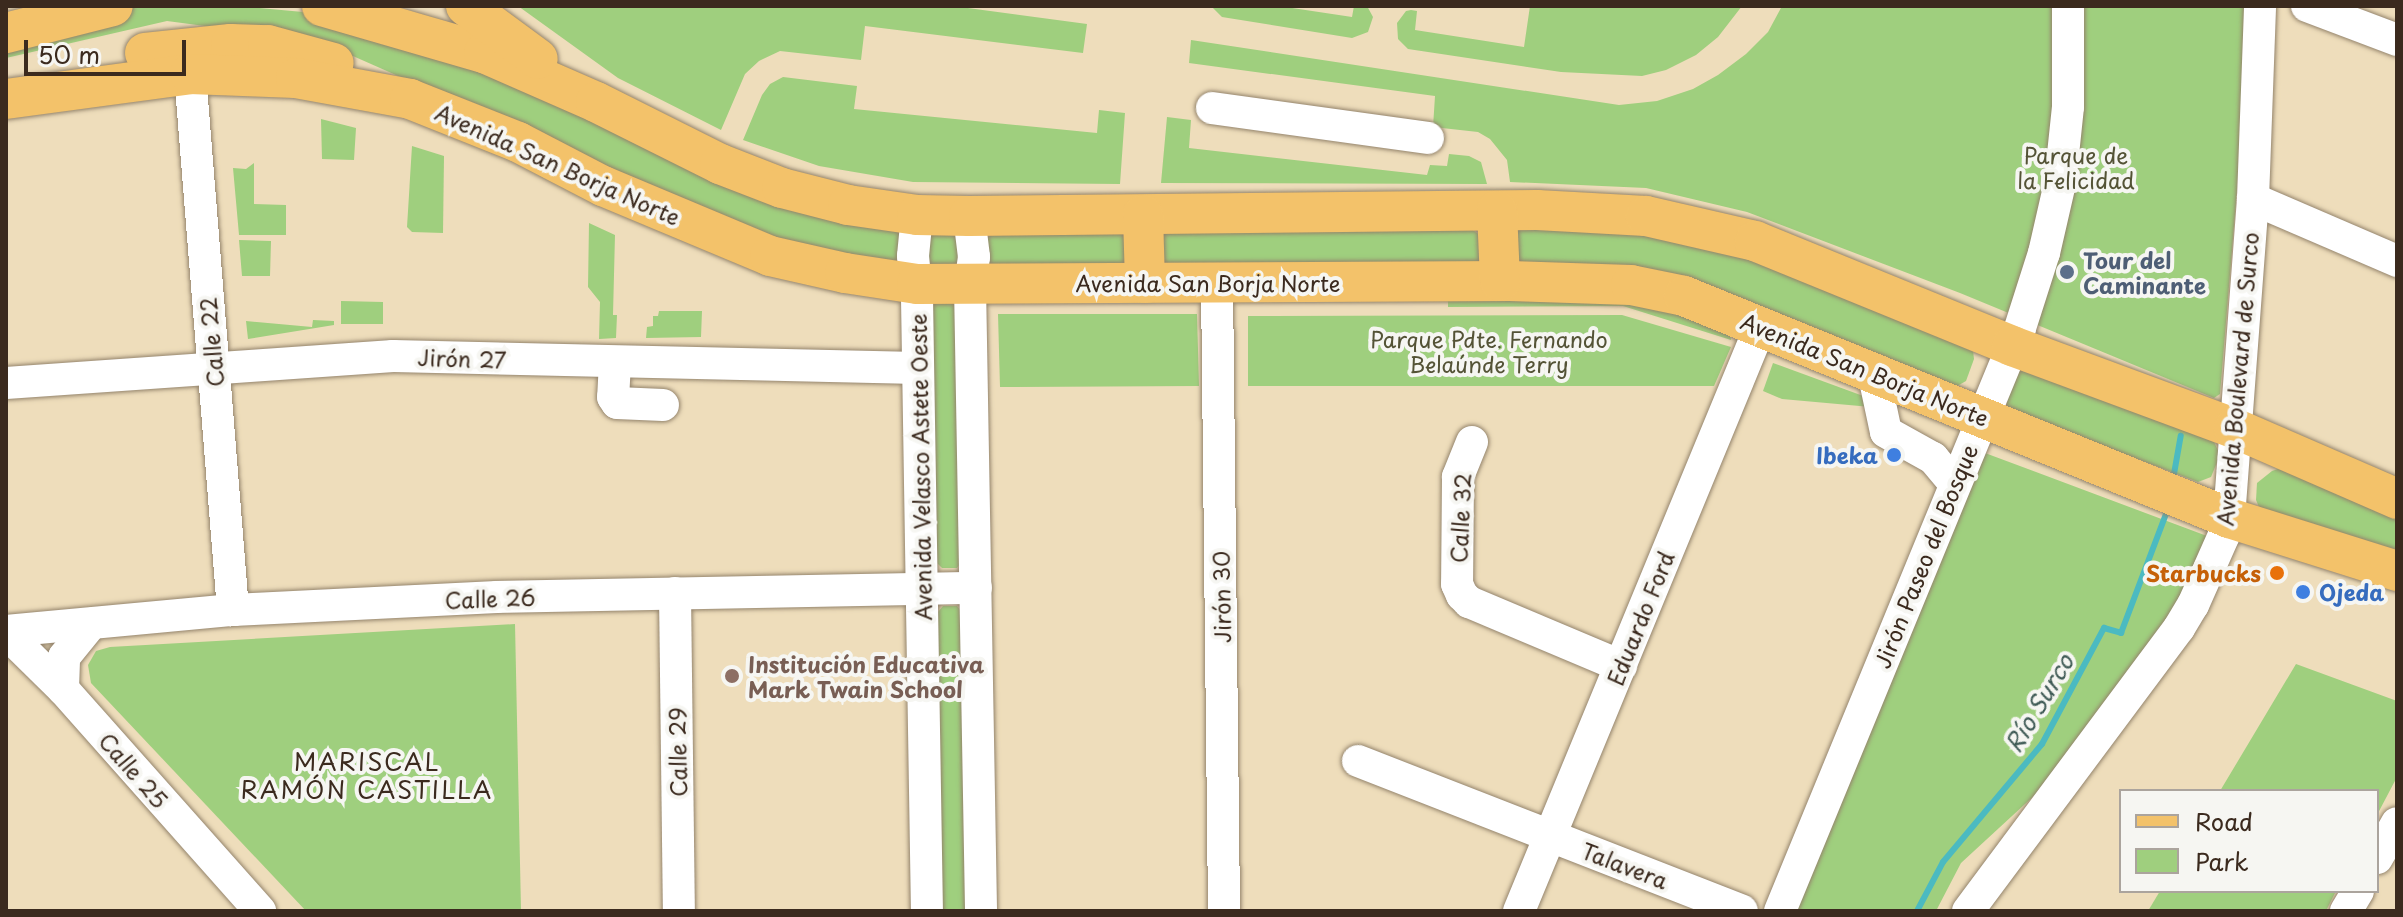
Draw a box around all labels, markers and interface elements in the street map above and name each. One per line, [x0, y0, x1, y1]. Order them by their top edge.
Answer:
scale bar [28, 24, 190, 74]
text: 50 m [38, 36, 100, 72]
street label: Avenida San Borja Norte [432, 98, 684, 230]
park label: Parque de la Felicidad [2016, 141, 2136, 192]
street label: Avenida Boulevard de Surco [2211, 231, 2263, 527]
place label: Tour del Caminante [2083, 246, 2206, 298]
marker: Tour del Caminante [2058, 263, 2076, 281]
street label: Avenida San Borja Norte [1076, 270, 1340, 296]
street label: Calle 22 [194, 296, 228, 388]
street label: Avenida San Borja Norte [1737, 307, 1993, 431]
street label: Avenida Velasco Astete Oeste [904, 313, 936, 621]
park label: Parque Pdte. Fernando Belaúnde Terry [1369, 325, 1609, 376]
street label: Jirón 27 [417, 343, 507, 373]
street label: Jirón Paseo del Bosque [1868, 440, 1982, 672]
place label: Ibeka [1816, 442, 1878, 468]
marker: Ibeka [1885, 446, 1903, 464]
street label: Calle 32 [1444, 472, 1476, 564]
street label: Eduardo Ford [1601, 547, 1679, 689]
street label: Jirón 30 [1207, 551, 1235, 643]
place label: Starbucks [2146, 560, 2261, 586]
marker: Starbucks [2268, 564, 2286, 582]
place label: Ojeda [2319, 579, 2384, 605]
street label: Calle 26 [444, 583, 536, 613]
marker: Ojeda [2294, 583, 2312, 601]
water label: Río Surco [1998, 648, 2080, 758]
place label: Institución Educativa Mark Twain School [748, 650, 985, 702]
marker: Institución Educativa Mark Twain School [723, 667, 741, 685]
street label: Calle 29 [663, 707, 691, 797]
street label: Calle 25 [95, 727, 173, 813]
district label: MARISCAL RAMÓN CASTILLA [241, 748, 493, 804]
legend [2119, 789, 2379, 893]
text: Road [2195, 803, 2253, 839]
street label: Talavera [1578, 837, 1672, 893]
text: Park [2195, 843, 2249, 879]

